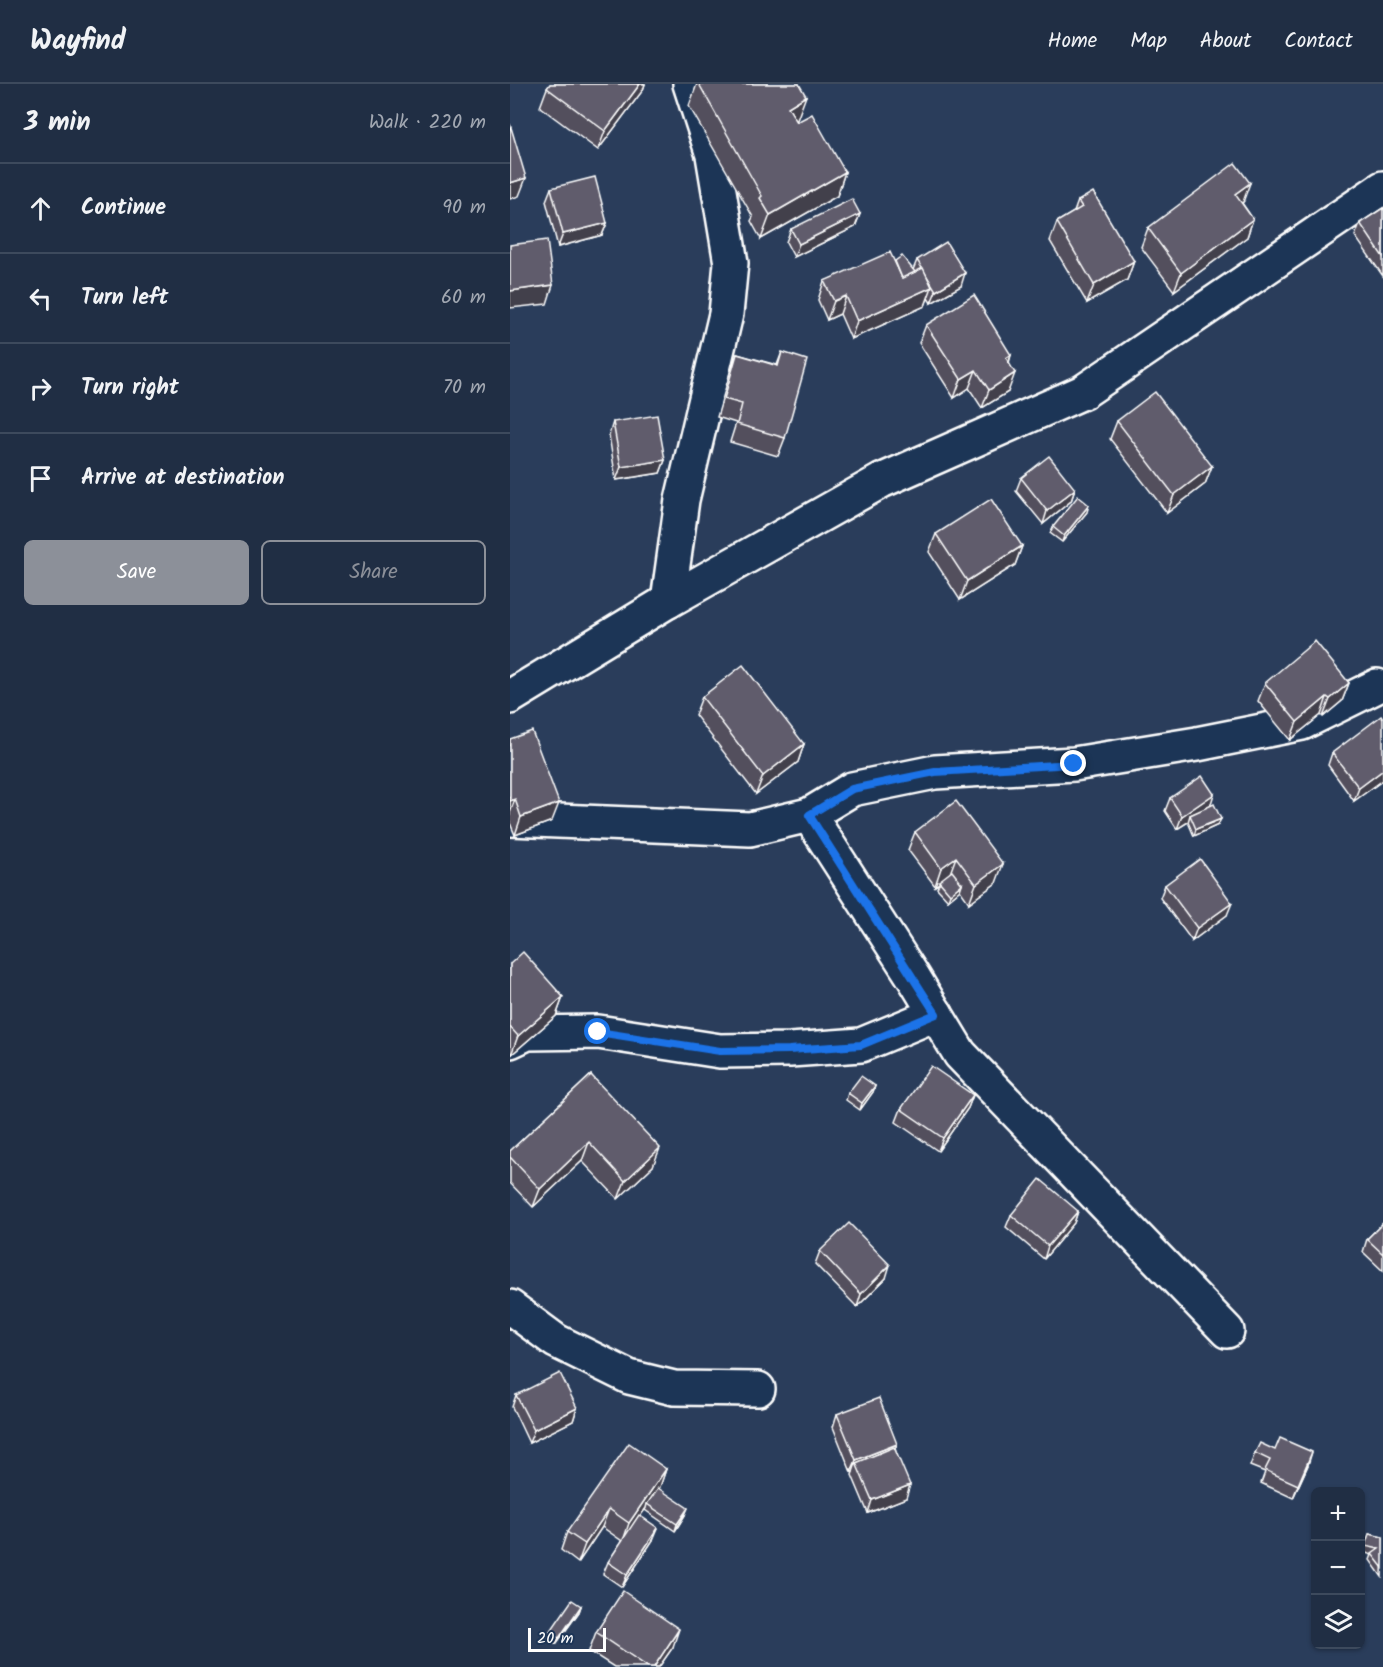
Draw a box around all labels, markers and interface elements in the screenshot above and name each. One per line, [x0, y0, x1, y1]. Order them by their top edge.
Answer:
text: Wayfind [30, 19, 126, 64]
text: Home [1048, 25, 1097, 58]
text: Map [1130, 25, 1167, 58]
text: About [1200, 25, 1251, 58]
text: Contact [1284, 25, 1353, 58]
text: 3 min [24, 102, 91, 144]
text: Walk · 220 m [369, 107, 486, 139]
text: Continue [81, 191, 166, 226]
icon: ahead [24, 192, 57, 225]
text: 90 m [442, 192, 486, 224]
text: Turn left [81, 281, 168, 316]
icon: left [24, 282, 57, 315]
text: 60 m [441, 282, 486, 314]
text: Turn right [81, 371, 179, 406]
icon: right [24, 372, 57, 405]
text: 70 m [443, 372, 486, 404]
text: Arrive at destination [81, 461, 284, 496]
icon: arrive [24, 462, 57, 495]
button: Save [24, 540, 249, 605]
button: Share [261, 540, 486, 605]
route end [1060, 750, 1086, 776]
route start [584, 1018, 610, 1044]
map controls [1311, 1487, 1365, 1649]
button: + [1311, 1487, 1365, 1541]
button: − [1311, 1541, 1365, 1595]
button: layers [1311, 1595, 1365, 1649]
scale bar [528, 1625, 606, 1652]
text: 20 m [537, 1626, 573, 1651]

